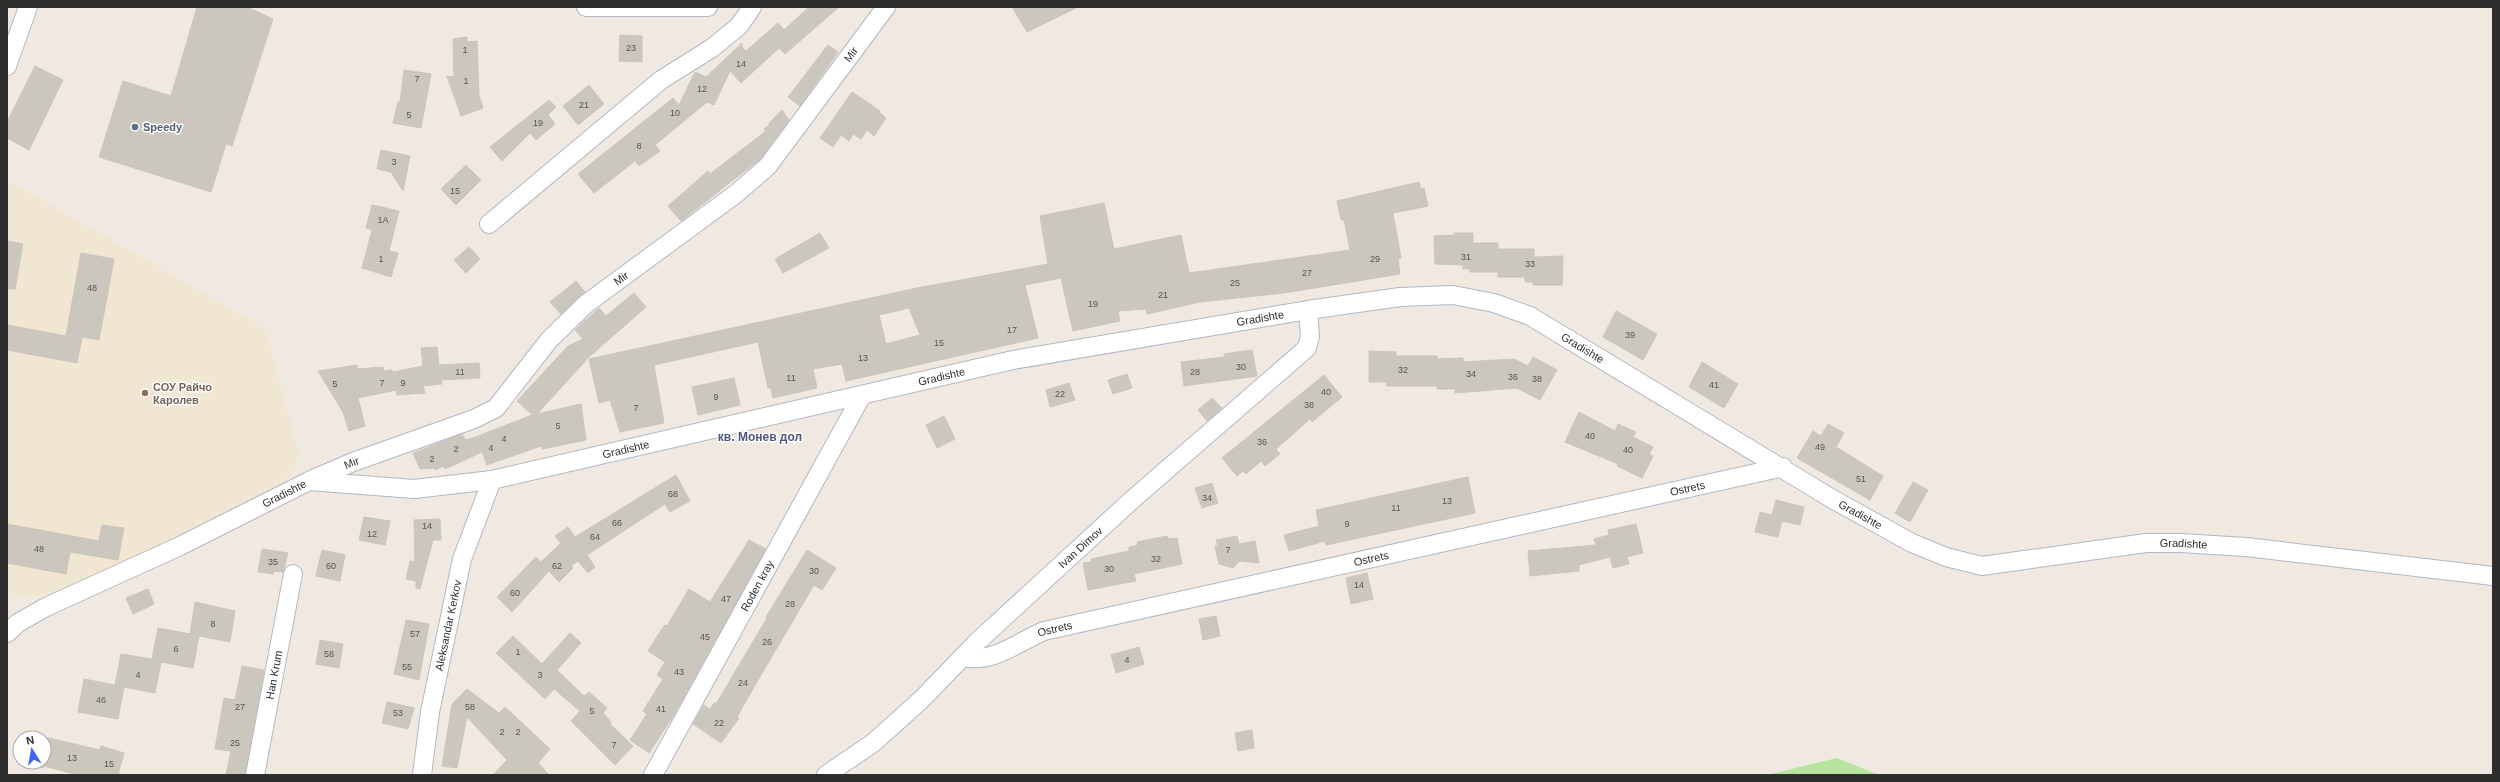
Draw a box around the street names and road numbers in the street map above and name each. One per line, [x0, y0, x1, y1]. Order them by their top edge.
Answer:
street label: Mir [841, 44, 860, 64]
street label: Mir [611, 269, 631, 288]
street label: Gradishte [1236, 308, 1285, 328]
street label: Gradishte [1559, 330, 1606, 365]
street label: Gradishte [917, 365, 966, 388]
street label: Gradishte [601, 438, 650, 460]
street label: Mir [342, 454, 361, 471]
street label: Gradishte [260, 477, 308, 510]
street label: Ostrets [1669, 478, 1707, 498]
street label: Gradishte [1837, 498, 1884, 531]
street label: Ivan Dimov [1056, 524, 1105, 570]
street label: Gradishte [2160, 537, 2208, 551]
street label: Ostrets [1352, 549, 1390, 568]
street label: Roden kray [738, 558, 776, 613]
street label: Aleksandar Kerkov [433, 578, 464, 672]
street label: Ostrets [1036, 619, 1074, 639]
street label: Han Krum [263, 649, 284, 700]

